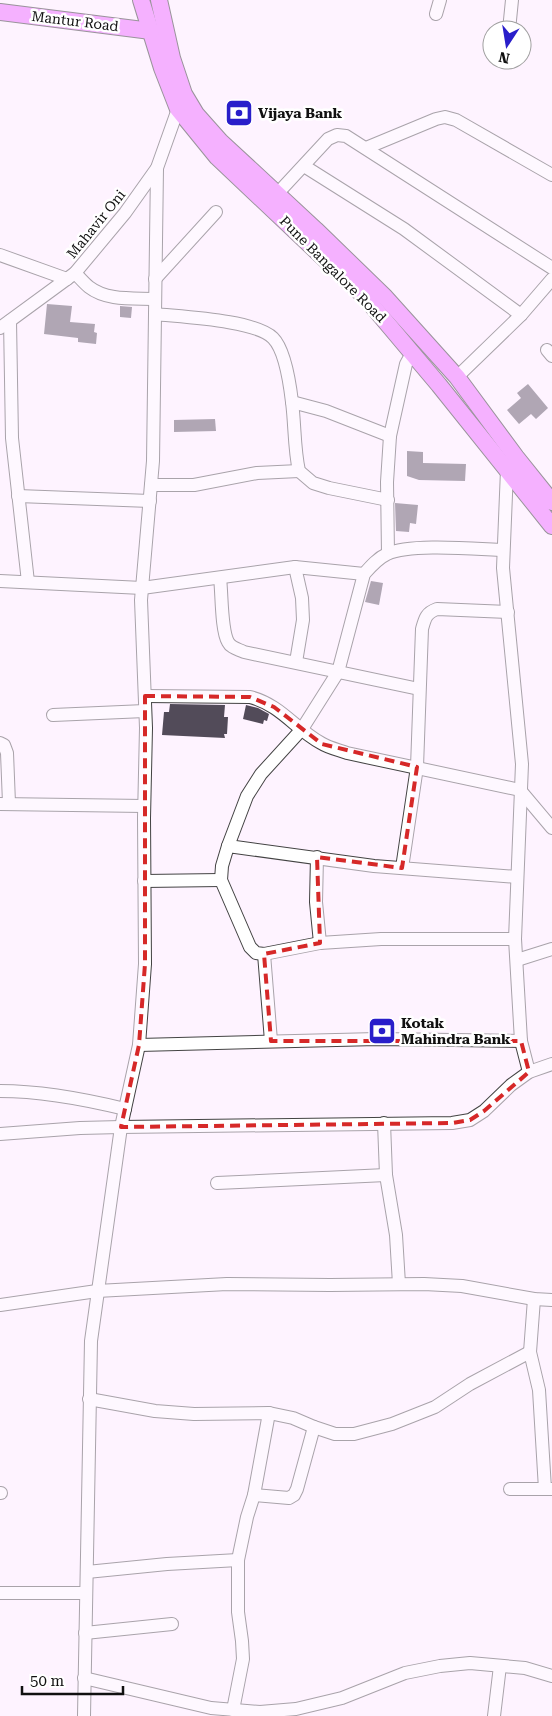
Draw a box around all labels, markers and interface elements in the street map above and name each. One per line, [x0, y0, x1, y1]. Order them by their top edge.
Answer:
street label: Mantur Road [31, 8, 119, 34]
north arrow [482, 20, 532, 70]
text: N [497, 49, 511, 67]
bank icon: Vijaya Bank [224, 98, 254, 128]
place label: Vijaya Bank [258, 105, 343, 121]
street label: Mahavir Oni [63, 186, 129, 262]
street label: Pune Bangalore Road [277, 213, 389, 325]
place label: Kotak Mahindra Bank [401, 1015, 511, 1047]
bank icon: Kotak Mahindra Bank [367, 1016, 397, 1046]
scale bar [22, 1664, 124, 1696]
text: 50 m [30, 1672, 65, 1690]

